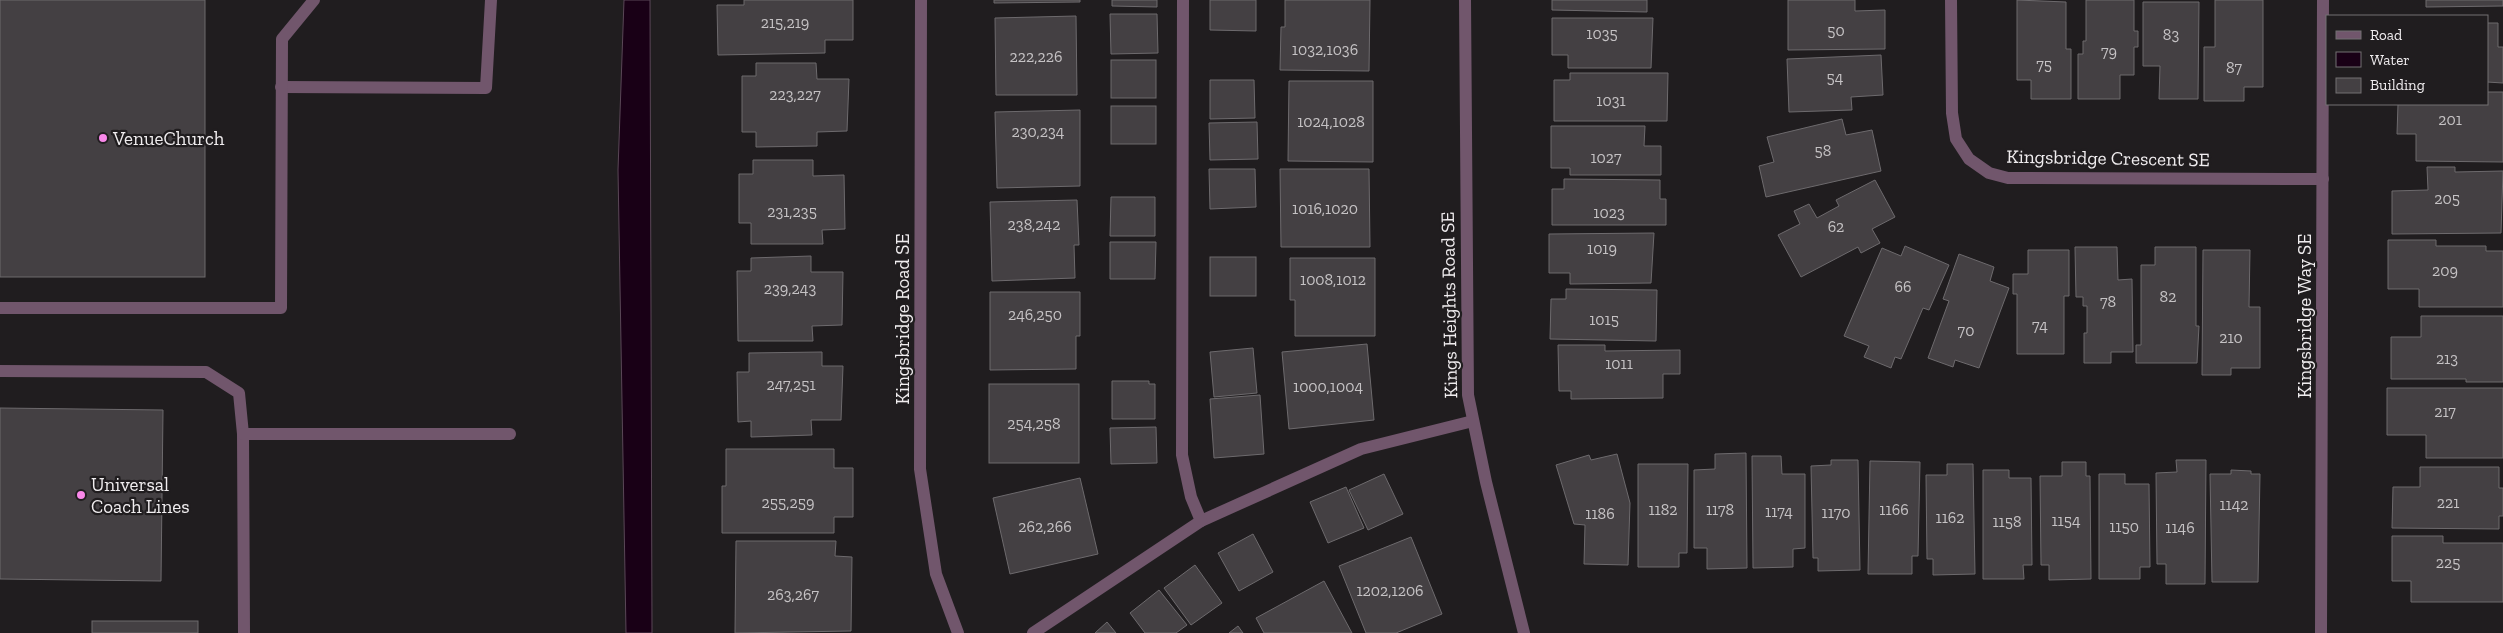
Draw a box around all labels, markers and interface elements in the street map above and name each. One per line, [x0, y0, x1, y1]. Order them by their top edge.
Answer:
house number: 215,219 [761, 13, 809, 32]
legend [2326, 15, 2488, 105]
house number: 50 [1827, 21, 1845, 40]
house number: 1035 [1586, 24, 1618, 43]
house number: 83 [2163, 25, 2179, 44]
text: Road [2370, 26, 2403, 44]
house number: 1032,1036 [1292, 40, 1358, 59]
house number: 79 [2101, 42, 2117, 61]
house number: 222,226 [1010, 47, 1062, 66]
text: Water [2370, 51, 2410, 69]
house number: 75 [2036, 55, 2052, 74]
house number: 87 [2226, 58, 2243, 77]
house number: 54 [1827, 68, 1844, 87]
text: Building [2370, 76, 2425, 94]
house number: 223,227 [769, 85, 821, 104]
house number: 1031 [1596, 91, 1626, 110]
house number: 201 [2438, 110, 2462, 129]
house number: 1024,1028 [1297, 112, 1365, 131]
house number: 230,234 [1012, 122, 1065, 141]
place label: VenueChurch [112, 127, 225, 150]
marker: VenueChurch [97, 132, 109, 144]
house number: 58 [1815, 141, 1831, 160]
street label: Kingsbridge Crescent SE [2006, 145, 2210, 171]
house number: 1027 [1590, 148, 1622, 167]
house number: 205 [2434, 189, 2460, 208]
house number: 1016,1020 [1292, 199, 1358, 218]
house number: 231,235 [767, 202, 817, 221]
house number: 1023 [1593, 203, 1625, 222]
street label: Kings Heights Road SE [1436, 211, 1462, 399]
house number: 238,242 [1008, 215, 1060, 234]
house number: 62 [1828, 217, 1844, 236]
street label: Kingsbridge Road SE [891, 233, 914, 405]
street label: Kingsbridge Way SE [2293, 234, 2316, 398]
house number: 1019 [1587, 239, 1617, 258]
house number: 209 [2432, 261, 2458, 280]
house number: 1008,1012 [1300, 270, 1366, 289]
house number: 66 [1895, 277, 1912, 296]
house number: 239,243 [764, 279, 816, 298]
house number: 82 [2160, 287, 2176, 306]
house number: 78 [2100, 292, 2116, 311]
house number: 246,250 [1008, 305, 1062, 324]
house number: 1015 [1589, 310, 1619, 329]
house number: 74 [2032, 316, 2048, 335]
house number: 70 [1958, 321, 1974, 340]
house number: 210 [2219, 328, 2243, 347]
house number: 213 [2436, 349, 2458, 368]
house number: 1011 [1605, 354, 1633, 373]
house number: 247,251 [766, 375, 816, 394]
house number: 1000,1004 [1293, 377, 1363, 396]
house number: 217 [2434, 402, 2456, 421]
house number: 254,258 [1007, 414, 1061, 433]
place label: Universal Coach Lines [91, 473, 190, 518]
marker: Universal Coach Lines [75, 489, 87, 501]
house number: 255,259 [762, 493, 814, 512]
house number: 221 [2437, 493, 2459, 512]
house number: 1142 [2219, 495, 2249, 514]
house number: 1182 [1648, 500, 1678, 519]
house number: 1178 [1706, 500, 1734, 519]
house number: 1166 [1879, 500, 1909, 519]
house number: 1174 [1765, 502, 1793, 521]
house number: 1170 [1822, 503, 1850, 522]
house number: 1186 [1585, 504, 1615, 523]
house number: 1162 [1935, 508, 1965, 527]
house number: 1154 [2051, 511, 2081, 530]
house number: 1158 [1992, 512, 2022, 531]
house number: 262,266 [1018, 517, 1072, 536]
house number: 1150 [2109, 517, 2139, 536]
house number: 1146 [2165, 518, 2195, 537]
house number: 225 [2436, 553, 2460, 572]
house number: 1202,1206 [1356, 581, 1424, 600]
house number: 263,267 [767, 585, 819, 604]

